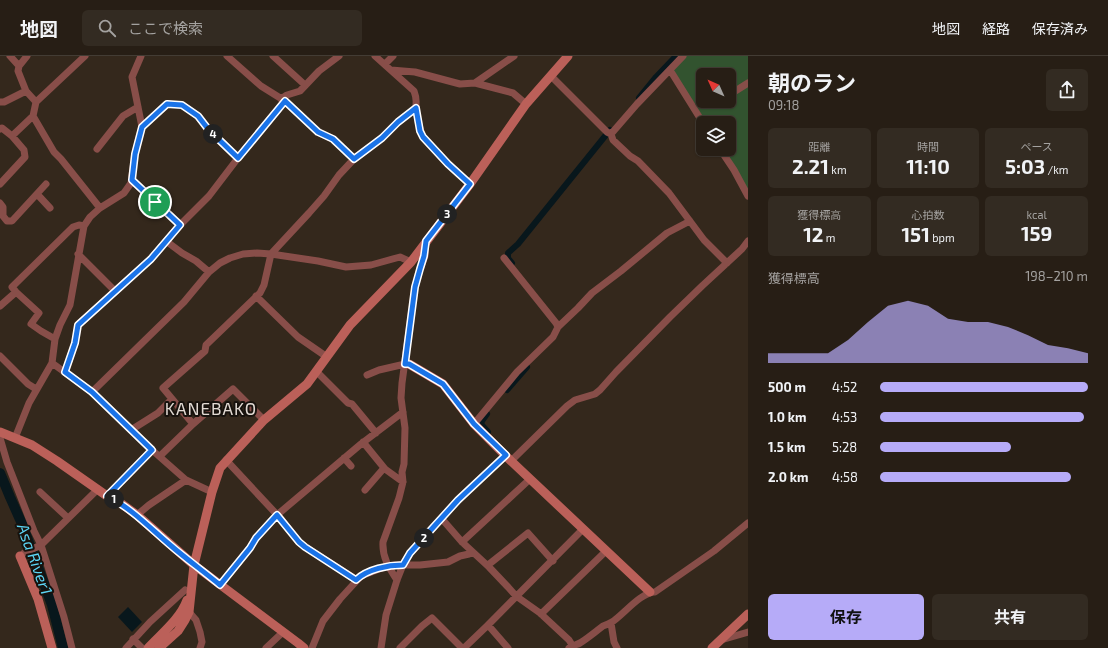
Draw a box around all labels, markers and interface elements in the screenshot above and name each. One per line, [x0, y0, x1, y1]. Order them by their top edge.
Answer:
search box [82, 10, 362, 46]
text: 地図 [20, 17, 58, 40]
icon: search [96, 17, 118, 39]
text: ここで検索 [128, 19, 203, 37]
text: 地図 [932, 20, 960, 37]
text: 経路 [982, 20, 1010, 37]
text: 保存済み [1032, 20, 1088, 37]
north arrow [696, 68, 736, 108]
map controls [696, 68, 736, 156]
text: 朝のラン [768, 69, 856, 95]
button: share [1046, 69, 1088, 111]
text: 09:18 [768, 97, 799, 113]
button: layers [696, 116, 736, 156]
pin: 4 [203, 124, 223, 144]
text: 4 [209, 127, 217, 140]
text: 距離 [808, 140, 830, 153]
text: 時間 [917, 140, 939, 153]
text: ペース [1020, 140, 1053, 153]
text: 2.21 [792, 154, 829, 178]
text: 11:10 [906, 154, 950, 178]
text: 5:03 [1005, 154, 1045, 178]
text: km [829, 163, 847, 176]
text: /km [1045, 163, 1068, 176]
pin [138, 185, 172, 219]
icon: arrive [144, 191, 166, 213]
pin: 3 [437, 204, 457, 224]
text: 3 [444, 207, 450, 220]
text: 獲得標高 [797, 208, 841, 221]
text: 心拍数 [911, 208, 944, 221]
text: kcal [1027, 208, 1047, 221]
text: 159 [1021, 221, 1052, 245]
text: 12 [803, 222, 823, 246]
text: 151 [901, 222, 930, 246]
text: m [823, 231, 836, 244]
text: bpm [930, 231, 955, 244]
text: 198–210 m [1025, 268, 1088, 284]
text: 獲得標高 [768, 270, 820, 286]
text: 500 m [768, 379, 806, 395]
text: 4:52 [832, 379, 857, 395]
district label: KANEBAKO [165, 398, 257, 418]
text: 1.0 km [768, 409, 807, 425]
text: 4:53 [832, 409, 857, 425]
text: 1.5 km [768, 439, 806, 455]
text: 5:28 [832, 439, 857, 455]
text: 2.0 km [768, 469, 808, 485]
text: 4:58 [832, 469, 858, 485]
pin: 1 [104, 489, 124, 509]
text: 1 [112, 492, 116, 505]
water label: Asa River1 [13, 520, 57, 597]
pin: 2 [414, 528, 434, 548]
text: 2 [421, 531, 427, 544]
button: 保存 [768, 594, 924, 640]
button: 共有 [932, 594, 1088, 640]

